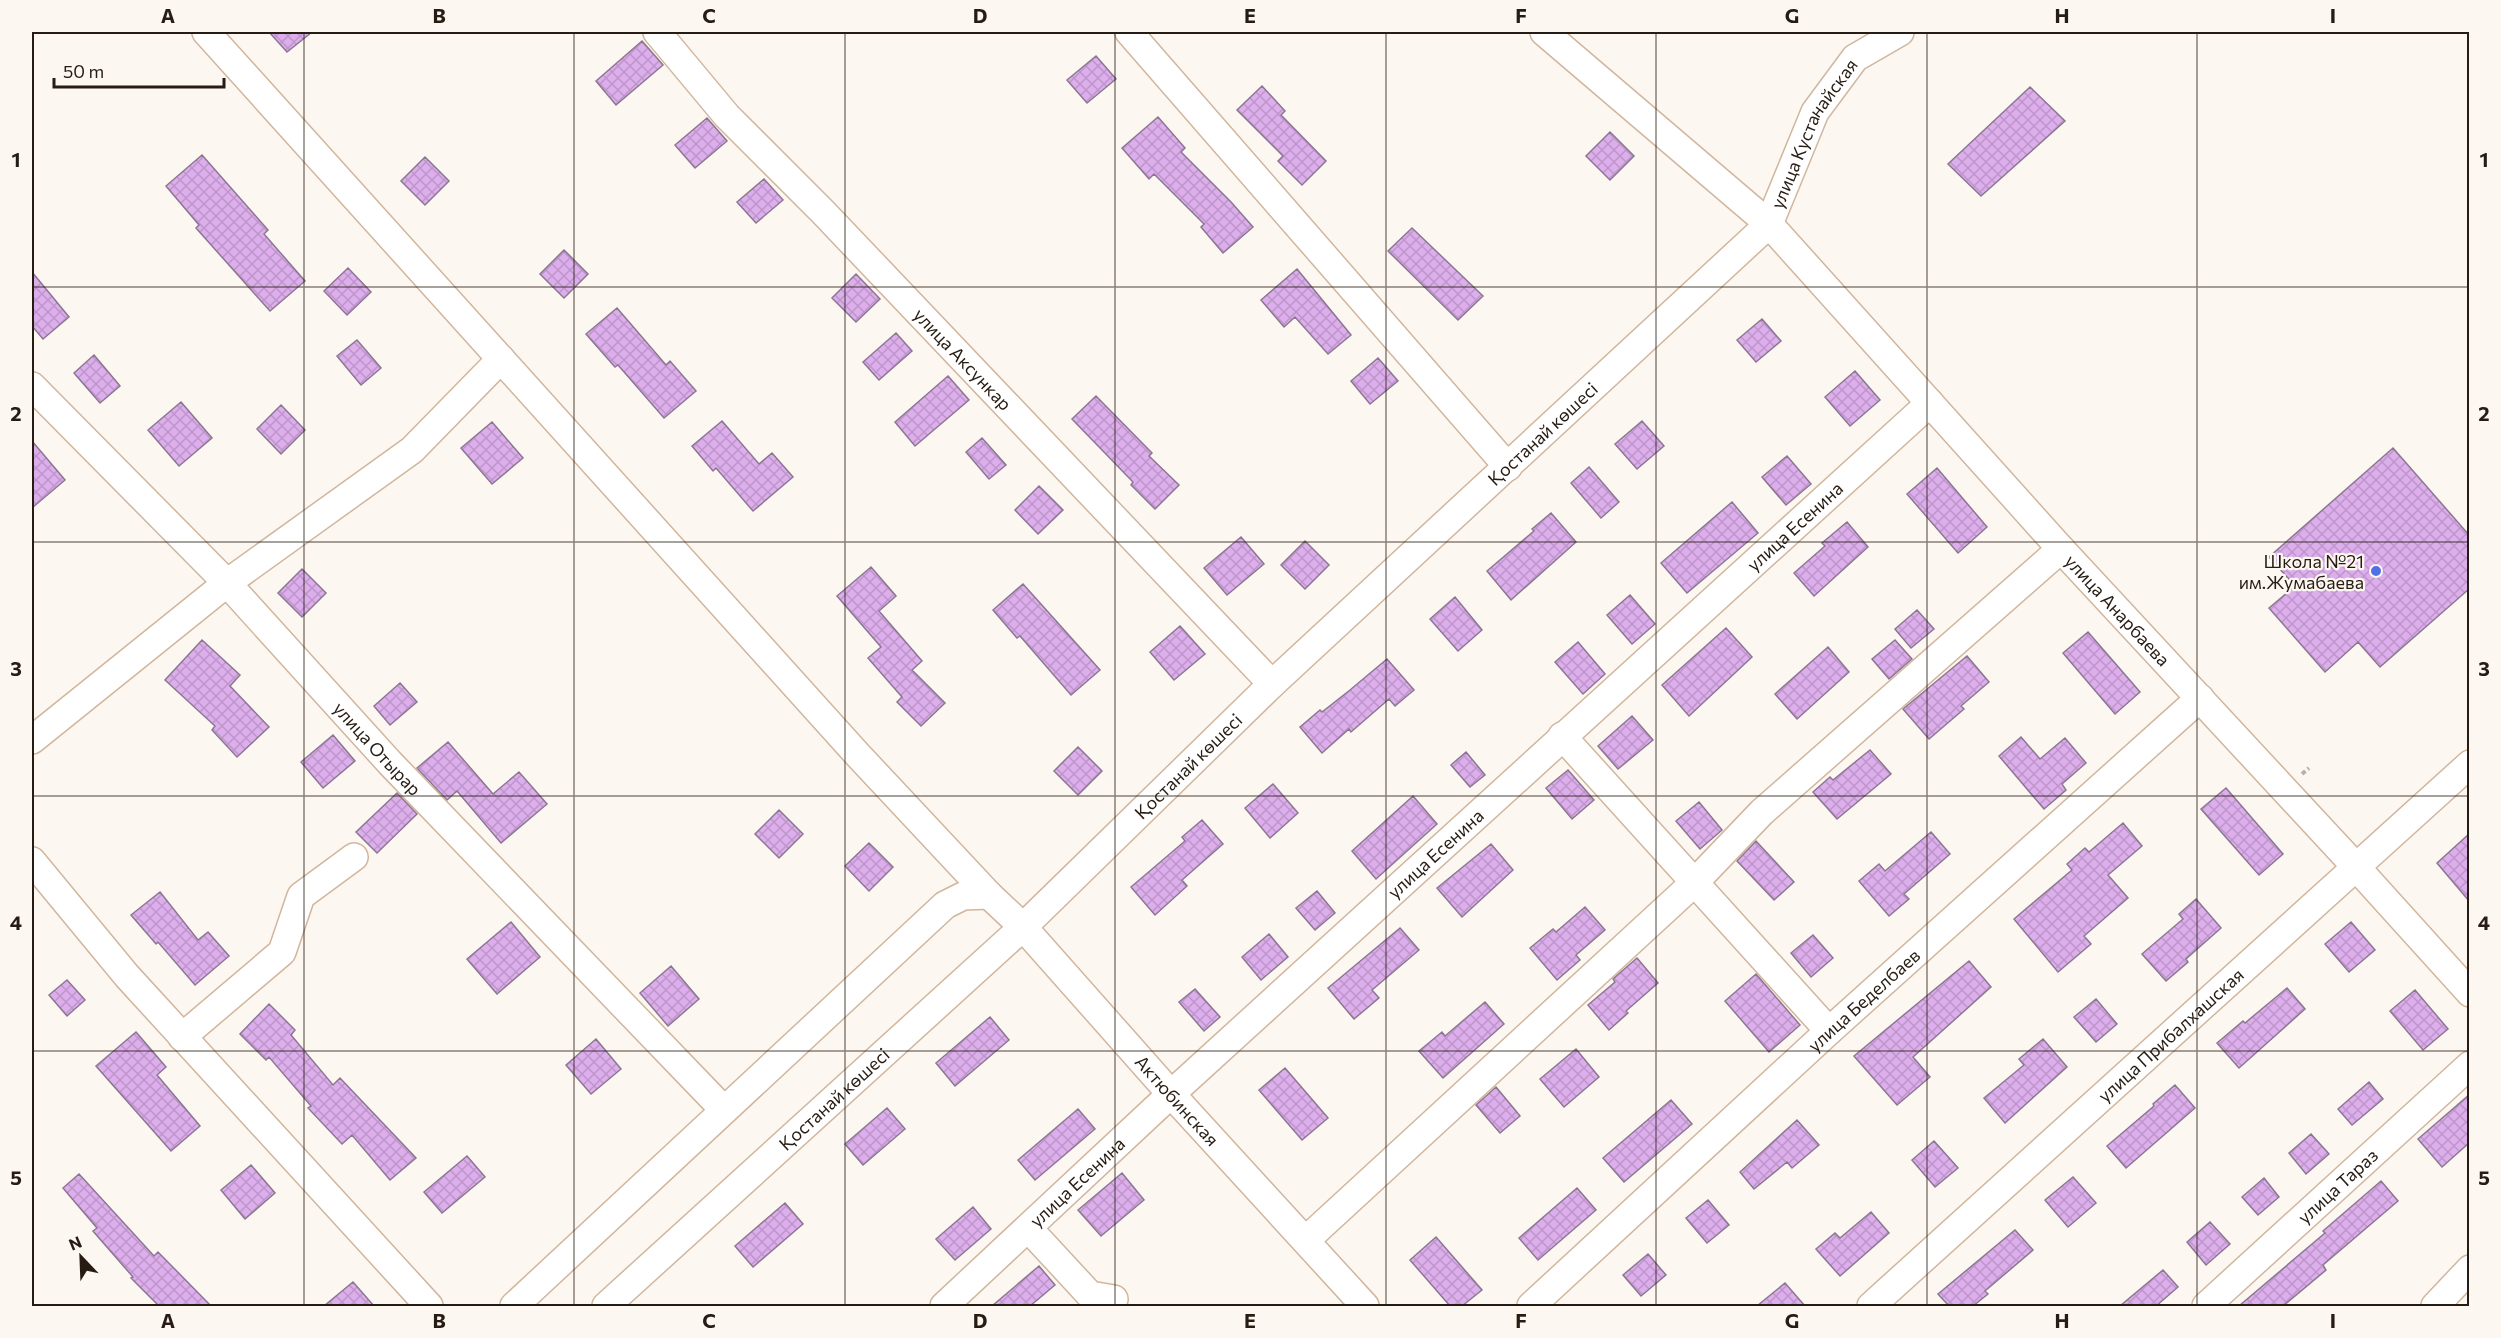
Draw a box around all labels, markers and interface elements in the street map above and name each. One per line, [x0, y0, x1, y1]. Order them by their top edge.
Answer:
text: A [161, 3, 175, 27]
text: B [432, 3, 446, 27]
text: C [702, 3, 716, 27]
text: D [973, 3, 987, 27]
text: E [1244, 3, 1256, 27]
text: F [1515, 3, 1527, 27]
text: G [1785, 3, 1799, 27]
text: H [2055, 3, 2070, 27]
text: I [2330, 3, 2336, 27]
scale bar [54, 51, 224, 89]
street label: улица Кустанайская [1766, 54, 1862, 212]
text: 50 m [63, 60, 104, 82]
text: 1 [11, 147, 21, 171]
text: 1 [2479, 147, 2489, 171]
street label: улица Аксункар [909, 303, 1016, 415]
street label: Қостанай көшесі [1483, 377, 1602, 490]
text: 2 [10, 401, 22, 425]
text: 2 [2478, 401, 2490, 425]
street label: улица Есенина [1742, 477, 1847, 575]
street label: улица Анарбаева [2061, 550, 2175, 670]
place label: Школа №21 им.Жумабаева [2239, 550, 2364, 593]
marker: Школа №21 им.Жумабаева [2369, 564, 2383, 578]
text: 3 [10, 656, 22, 680]
text: 3 [2478, 656, 2490, 680]
street label: улица Отырар [329, 697, 426, 800]
street label: Қостанай көшесі [1130, 709, 1246, 823]
street label: улица Есенина [1383, 804, 1488, 903]
text: 4 [10, 910, 22, 934]
text: 4 [2478, 910, 2490, 934]
street label: улица Беделбаев [1803, 944, 1924, 1056]
street label: улица Прибалхашская [2093, 963, 2248, 1106]
street label: Қостанай көшесі [774, 1043, 894, 1155]
street label: Актюбинская [1131, 1051, 1224, 1150]
street label: улица Есенина [1025, 1132, 1129, 1231]
street label: улица Тараз [2293, 1144, 2382, 1228]
text: 5 [10, 1165, 22, 1189]
text: 5 [2478, 1165, 2490, 1189]
north arrow [51, 1227, 111, 1287]
text: N [66, 1232, 84, 1254]
text: A [161, 1308, 175, 1332]
text: B [432, 1308, 446, 1332]
text: C [702, 1308, 716, 1332]
text: D [973, 1308, 987, 1332]
text: E [1244, 1308, 1256, 1332]
text: F [1515, 1308, 1527, 1332]
text: G [1785, 1308, 1799, 1332]
text: H [2055, 1308, 2070, 1332]
text: I [2330, 1308, 2336, 1332]

